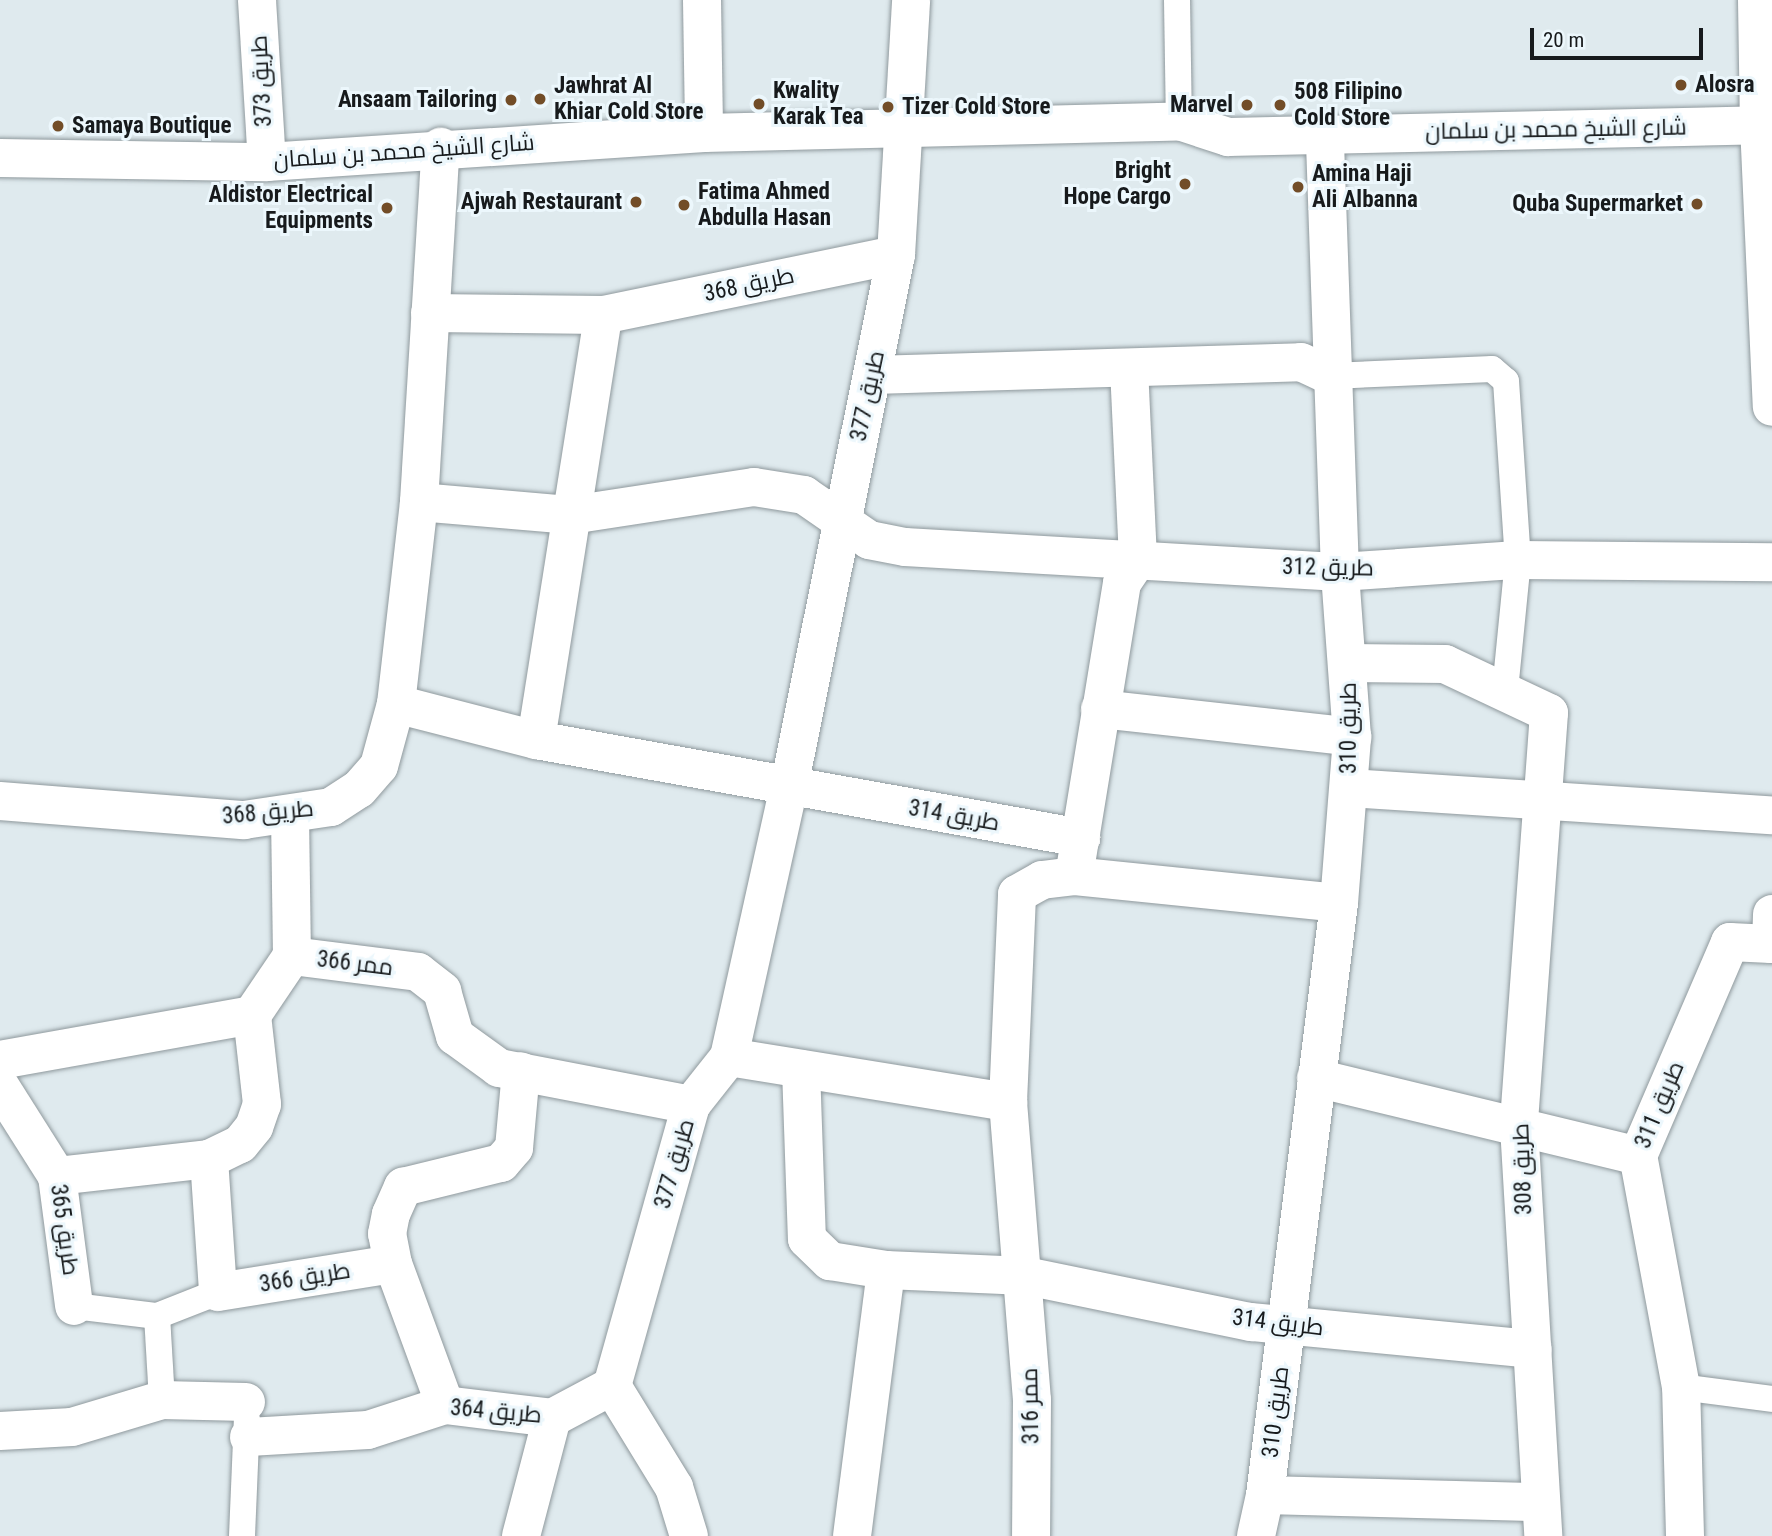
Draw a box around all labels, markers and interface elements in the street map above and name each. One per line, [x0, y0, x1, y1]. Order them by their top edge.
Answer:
scale bar [1534, 14, 1707, 58]
text: 20 m [1543, 28, 1584, 52]
street label: طريق 373 [246, 34, 278, 128]
place label: Alosra [1695, 71, 1755, 99]
place label: Jawhrat Al Khiar Cold Store [554, 72, 704, 126]
place label: Kwality Karak Tea [773, 77, 864, 131]
marker: Alosra [1673, 77, 1689, 93]
place label: 508 Filipino Cold Store [1294, 78, 1402, 132]
place label: Ansaam Tailoring [337, 86, 497, 114]
marker: Jawhrat Al Khiar Cold Store [532, 91, 548, 107]
place label: Marvel [1170, 91, 1233, 119]
marker: Ansaam Tailoring [503, 92, 519, 108]
place label: Tizer Cold Store [902, 93, 1050, 121]
marker: Kwality Karak Tea [751, 96, 767, 112]
marker: Marvel [1239, 97, 1255, 113]
marker: 508 Filipino Cold Store [1272, 97, 1288, 113]
marker: Tizer Cold Store [880, 99, 896, 115]
place label: Samaya Boutique [72, 112, 231, 140]
street label: شارع الشيخ محمد بن سلمان [1425, 114, 1687, 146]
marker: Samaya Boutique [50, 118, 66, 134]
street label: شارع الشيخ محمد بن سلمان [273, 129, 535, 175]
place label: Bright Hope Cargo [1063, 157, 1171, 211]
place label: Amina Haji Ali Albanna [1312, 160, 1418, 214]
marker: Bright Hope Cargo [1177, 176, 1193, 192]
place label: Fatima Ahmed Abdulla Hasan [698, 178, 831, 232]
marker: Amina Haji Ali Albanna [1290, 179, 1306, 195]
place label: Aldistor Electrical Equipments [208, 181, 373, 235]
place label: Ajwah Restaurant [461, 188, 622, 216]
place label: Quba Supermarket [1512, 190, 1683, 218]
marker: Ajwah Restaurant [628, 194, 644, 210]
marker: Quba Supermarket [1689, 196, 1705, 212]
marker: Fatima Ahmed Abdulla Hasan [676, 197, 692, 213]
marker: Aldistor Electrical Equipments [379, 200, 395, 216]
street label: طريق 368 [701, 262, 797, 308]
street label: طريق 377 [845, 348, 891, 444]
street label: طريق 312 [1282, 553, 1374, 583]
street label: طريق 310 [1335, 682, 1363, 774]
street label: طريق 314 [906, 794, 1002, 838]
street label: طريق 368 [221, 795, 315, 831]
street label: ممر 366 [315, 946, 395, 982]
street label: طريق 311 [1629, 1057, 1691, 1153]
street label: طريق 377 [649, 1116, 701, 1212]
street label: طريق 308 [1508, 1123, 1538, 1215]
street label: طريق 365 [44, 1183, 84, 1277]
street label: طريق 366 [257, 1257, 353, 1299]
street label: طريق 314 [1231, 1304, 1325, 1342]
street label: طريق 310 [1257, 1365, 1295, 1459]
street label: ممر 316 [1017, 1367, 1045, 1445]
street label: طريق 364 [449, 1394, 543, 1430]

